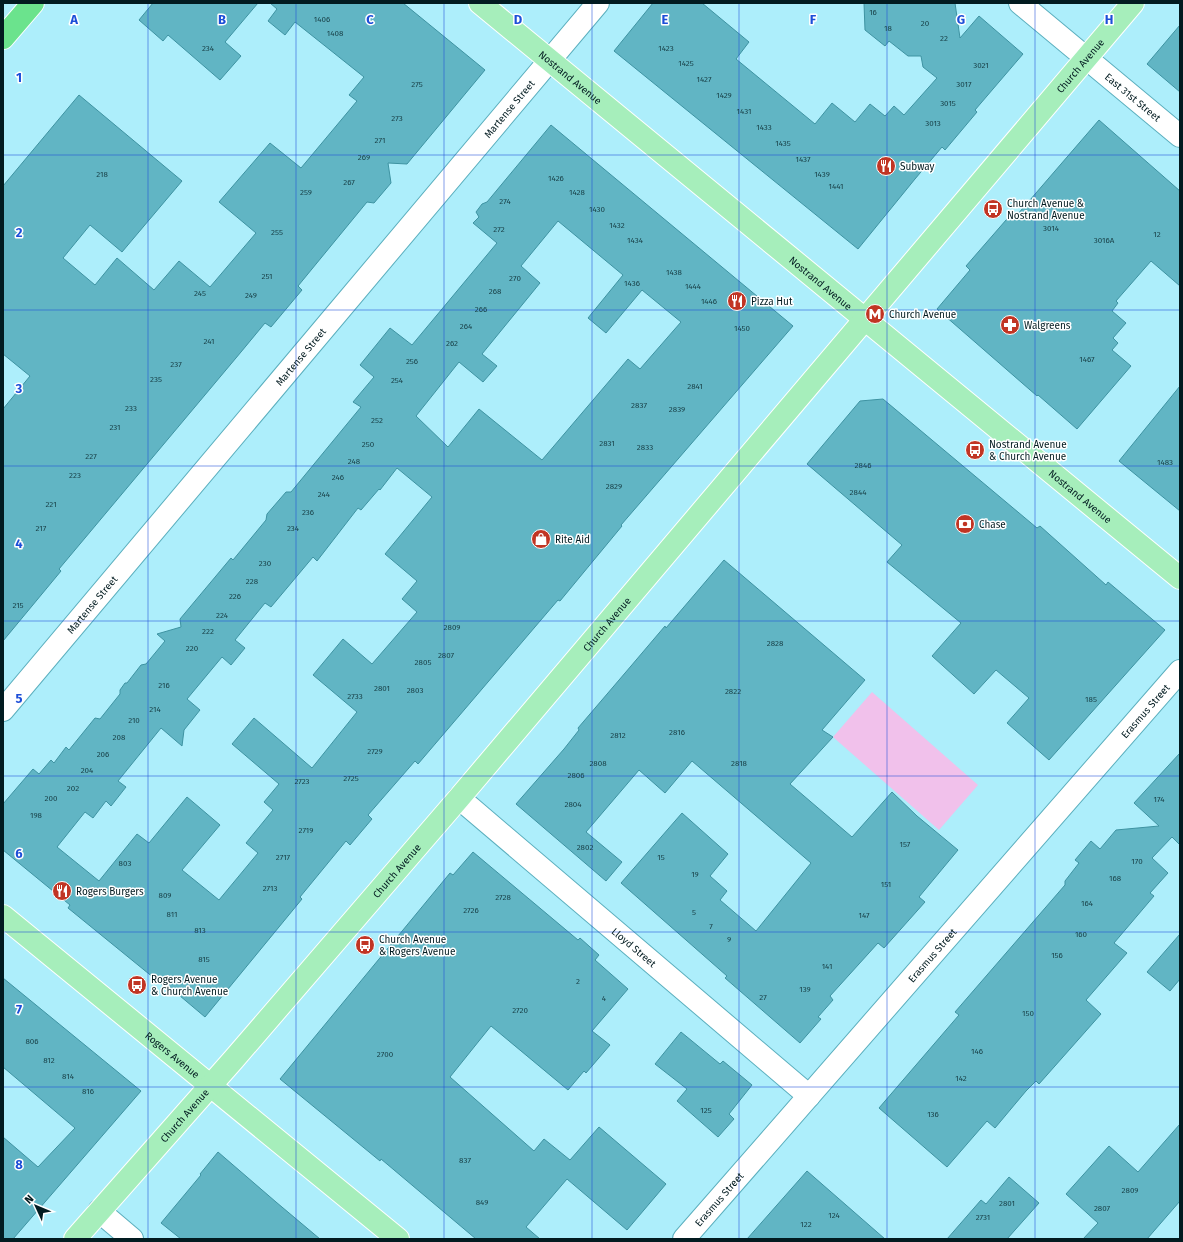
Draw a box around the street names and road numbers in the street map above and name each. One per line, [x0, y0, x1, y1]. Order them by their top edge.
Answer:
street label: Church Avenue [1054, 37, 1107, 96]
street label: Nostrand Avenue [536, 49, 604, 107]
street label: East 31st Street [1102, 71, 1163, 125]
street label: Martense Street [482, 78, 538, 141]
street label: Nostrand Avenue [786, 254, 854, 313]
street label: Martense Street [274, 326, 329, 389]
street label: Nostrand Avenue [1046, 468, 1114, 526]
street label: Martense Street [65, 573, 121, 636]
street label: Church Avenue [581, 595, 634, 654]
street label: Erasmus Street [1119, 682, 1173, 741]
street label: Church Avenue [371, 842, 424, 901]
street label: Lloyd Street [609, 926, 658, 970]
street label: Erasmus Street [906, 926, 960, 985]
street label: Rogers Avenue [142, 1030, 201, 1081]
street label: Church Avenue [158, 1087, 212, 1145]
street label: Erasmus Street [693, 1170, 747, 1229]

